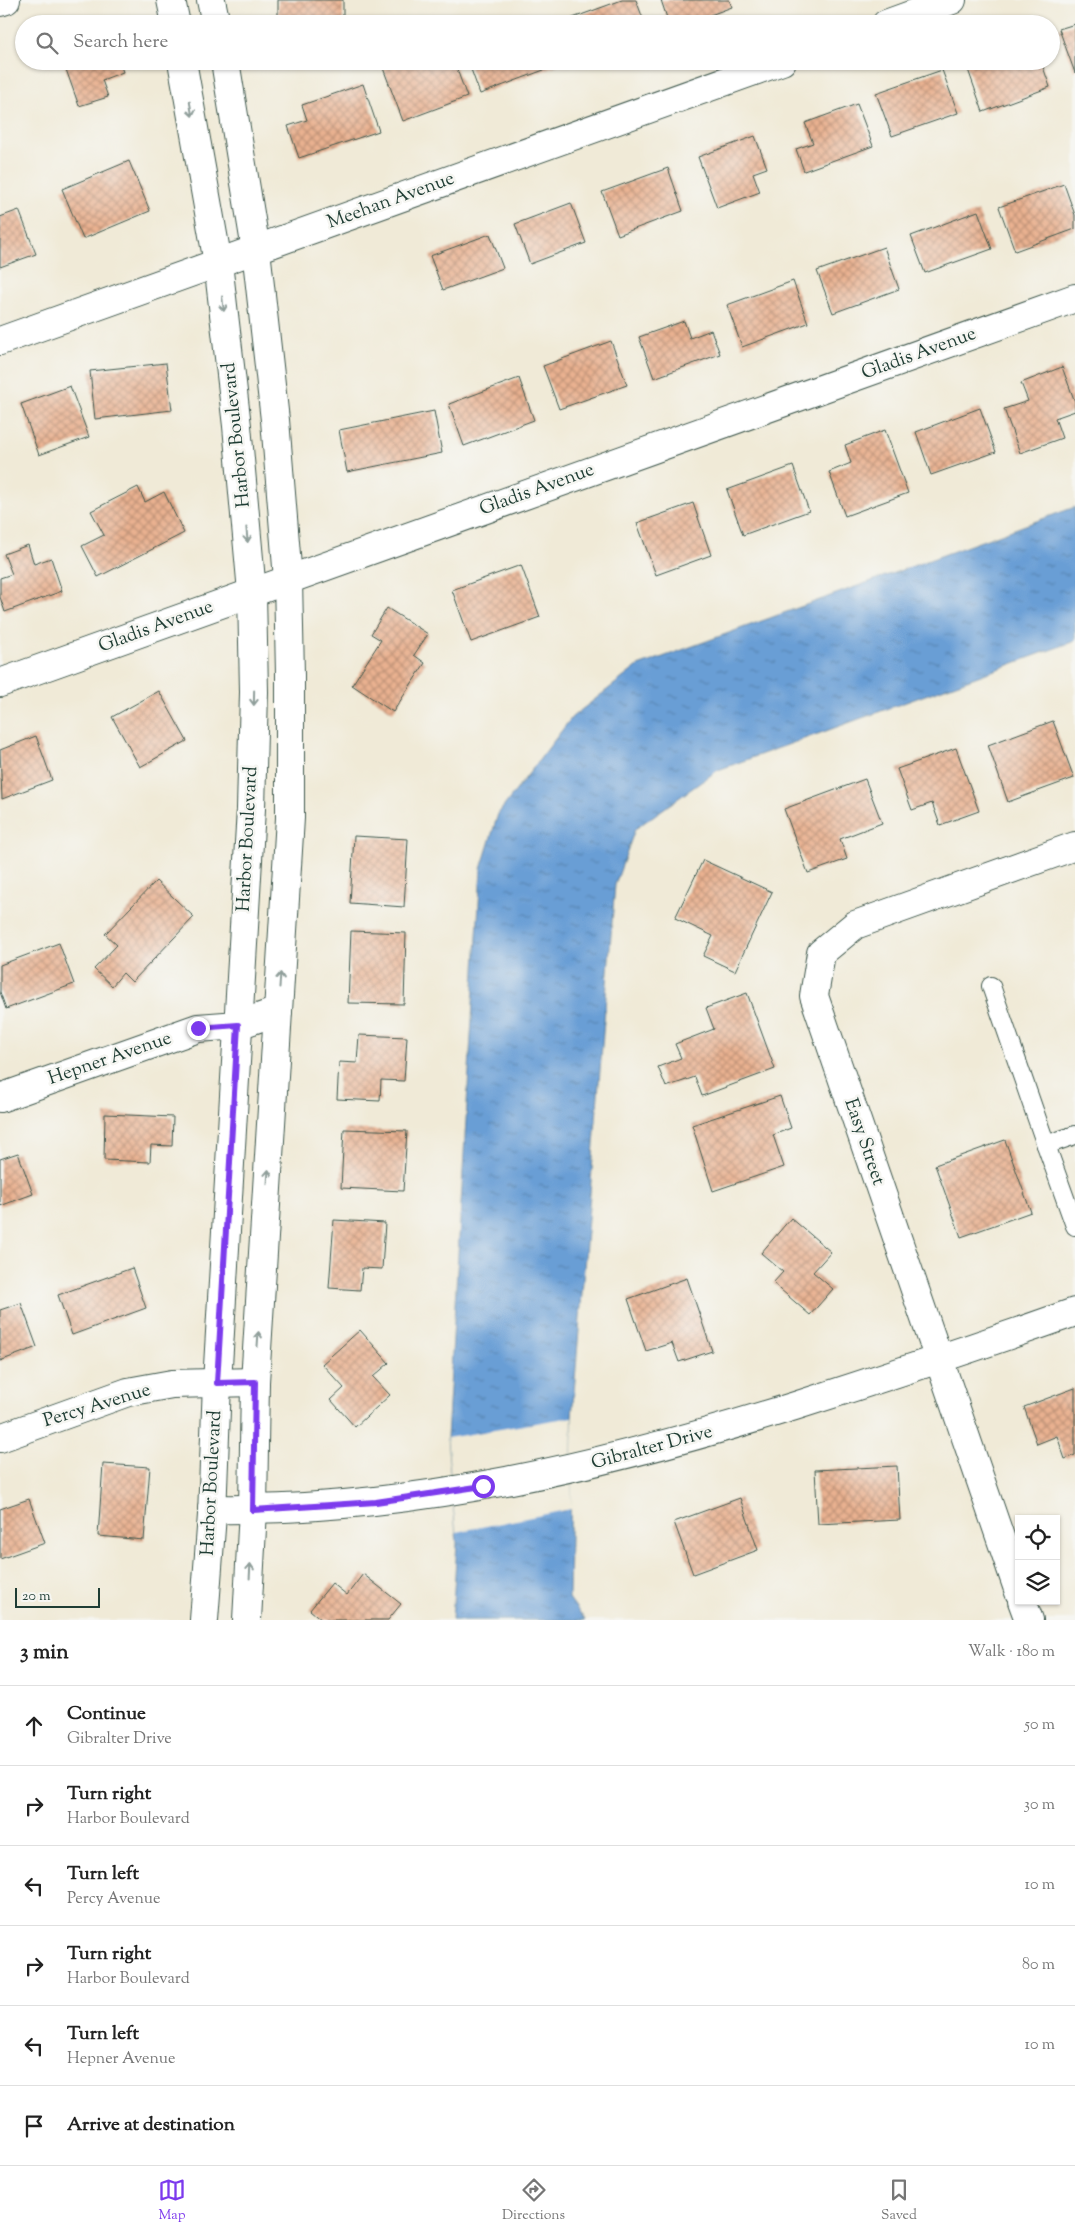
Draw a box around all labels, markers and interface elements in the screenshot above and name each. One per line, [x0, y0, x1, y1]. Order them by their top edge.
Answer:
search box [15, 15, 1060, 70]
icon: search [33, 29, 61, 57]
text: Search here [73, 29, 168, 56]
one-way arrow [186, 101, 196, 117]
street label: Meehan Avenue [324, 165, 458, 237]
one-way arrow [218, 296, 228, 312]
street label: Gladis Avenue [858, 321, 980, 387]
street label: Harbor Boulevard [216, 361, 258, 509]
street label: Gladis Avenue [476, 457, 598, 523]
one-way arrow [242, 527, 252, 543]
street label: Gladis Avenue [95, 594, 217, 660]
one-way arrow [249, 689, 259, 705]
street label: Harbor Boulevard [231, 765, 265, 912]
one-way arrow [275, 972, 284, 988]
route end [187, 1017, 210, 1040]
street label: Hepner Avenue [45, 1025, 175, 1093]
street label: Easy Street [837, 1095, 892, 1190]
one-way arrow [263, 1169, 272, 1185]
one-way arrow [253, 1331, 262, 1347]
street label: Percy Avenue [40, 1377, 154, 1435]
street label: Harbor Boulevard [195, 1409, 229, 1556]
street label: Gibralter Drive [588, 1419, 716, 1477]
route start [472, 1475, 495, 1498]
map controls [1015, 1515, 1060, 1605]
button: locate [1015, 1515, 1060, 1560]
button: layers [1015, 1560, 1060, 1605]
one-way arrow [245, 1564, 254, 1580]
scale bar [15, 1585, 100, 1608]
text: 20 m [22, 1587, 51, 1607]
text: 3 min [20, 1638, 69, 1668]
text: Walk · 180 m [968, 1641, 1055, 1664]
text: Continue [67, 1701, 146, 1728]
icon: ahead [20, 1712, 48, 1740]
text: 50 m [1024, 1714, 1055, 1737]
text: Gibralter Drive [67, 1728, 172, 1751]
text: Turn right [67, 1781, 151, 1808]
icon: right [20, 1792, 48, 1820]
text: 30 m [1024, 1794, 1055, 1817]
text: Harbor Boulevard [67, 1808, 190, 1831]
text: Turn left [67, 1861, 139, 1888]
icon: left [20, 1872, 48, 1900]
text: 10 m [1025, 1874, 1055, 1897]
text: Percy Avenue [67, 1888, 160, 1911]
text: Turn right [67, 1941, 151, 1968]
icon: right [20, 1952, 48, 1980]
text: 80 m [1022, 1954, 1055, 1977]
text: Harbor Boulevard [67, 1968, 190, 1991]
text: Turn left [67, 2021, 139, 2048]
icon: left [20, 2032, 48, 2060]
text: 10 m [1025, 2034, 1055, 2057]
text: Hepner Avenue [67, 2048, 175, 2071]
icon: arrive [20, 2112, 48, 2140]
text: Arrive at destination [67, 2112, 235, 2139]
tab: Map [158, 2176, 186, 2226]
tab: Directions [502, 2176, 565, 2226]
tab: Saved [881, 2176, 917, 2226]

